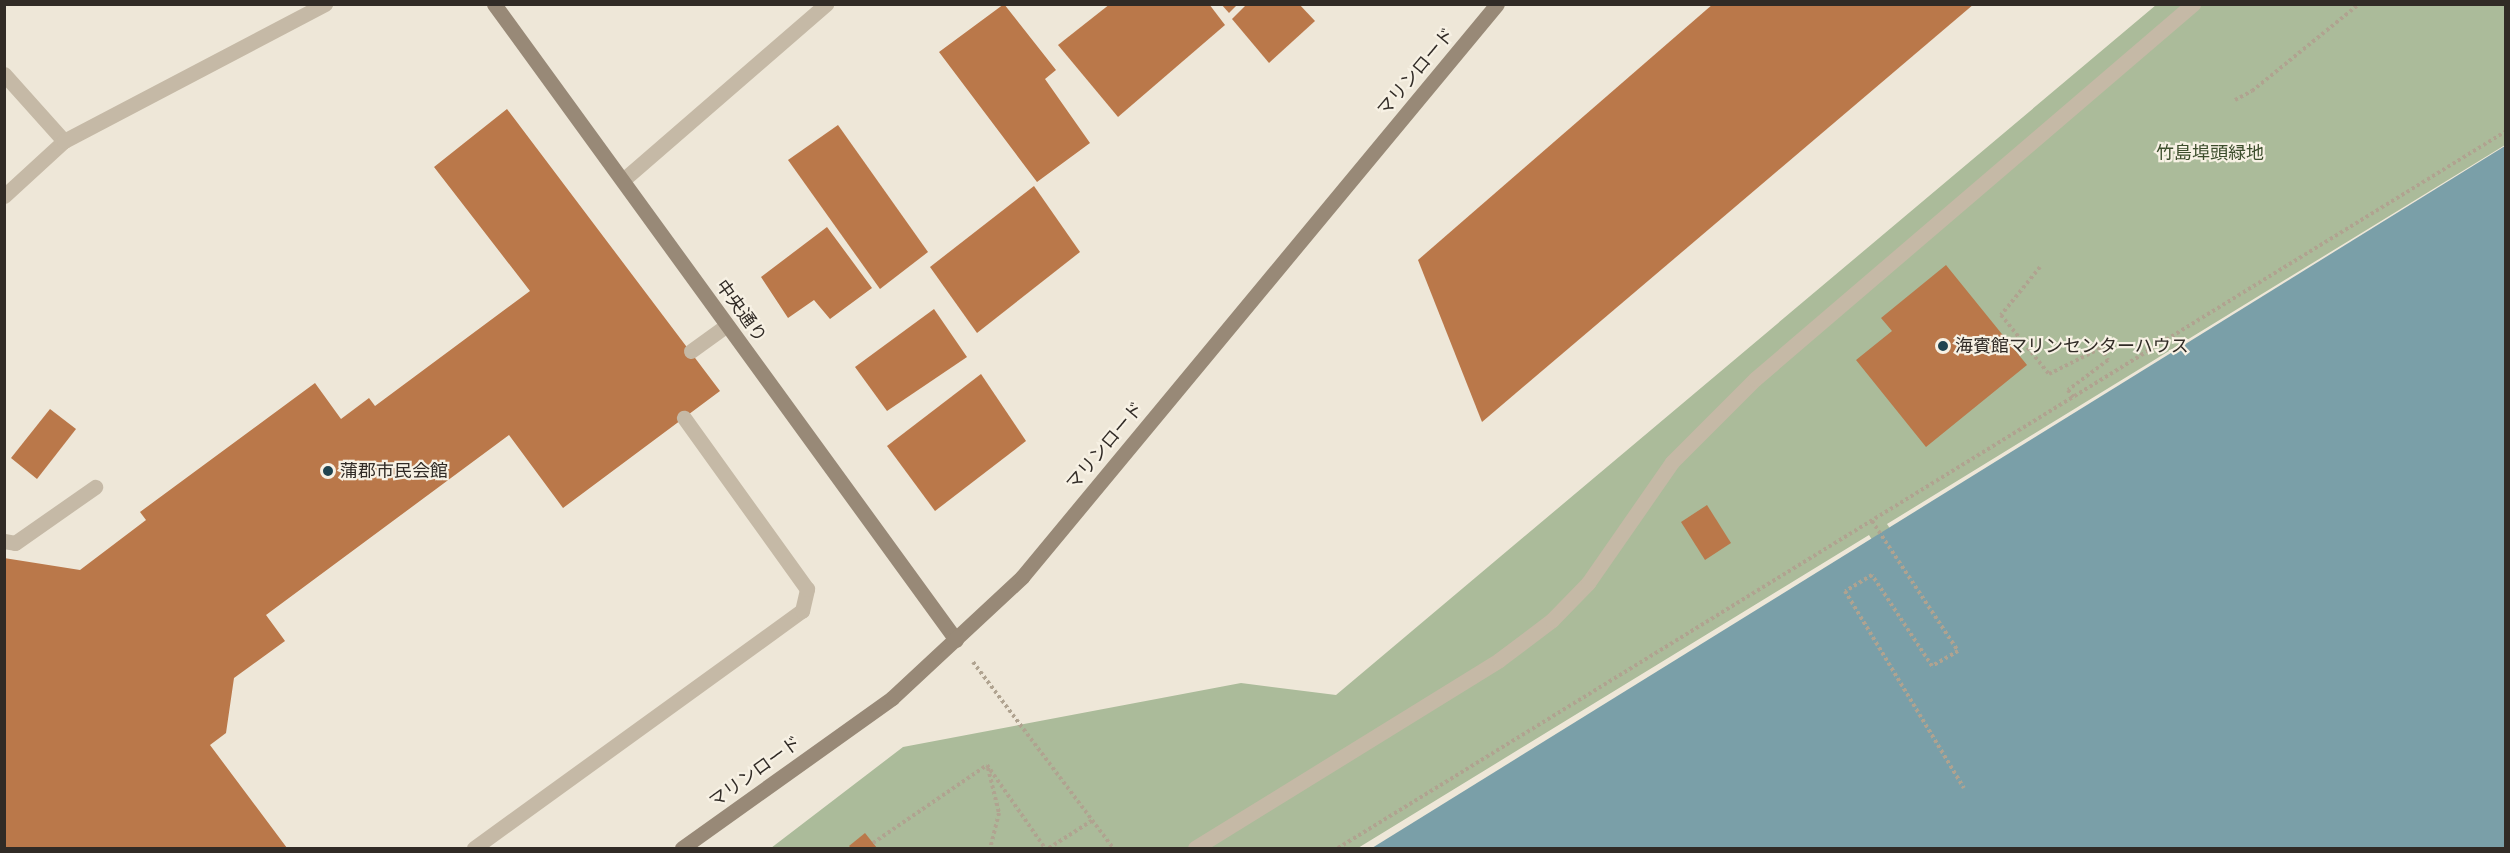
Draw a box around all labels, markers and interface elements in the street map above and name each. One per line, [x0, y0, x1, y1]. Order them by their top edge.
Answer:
street label: マリンロード [1373, 24, 1459, 120]
park label: 竹島埠頭緑地 [2156, 142, 2264, 164]
street label: 中央通り [711, 276, 771, 346]
place label: 海賓館マリンセンターハウス [1955, 335, 2189, 357]
marker: 海賓館マリンセンターハウス [1936, 339, 1950, 353]
street label: マリンロード [1062, 398, 1148, 494]
place label: 蒲郡市民会館 [340, 460, 448, 482]
marker: 蒲郡市民会館 [321, 464, 335, 478]
street label: マリンロード [705, 732, 805, 812]

